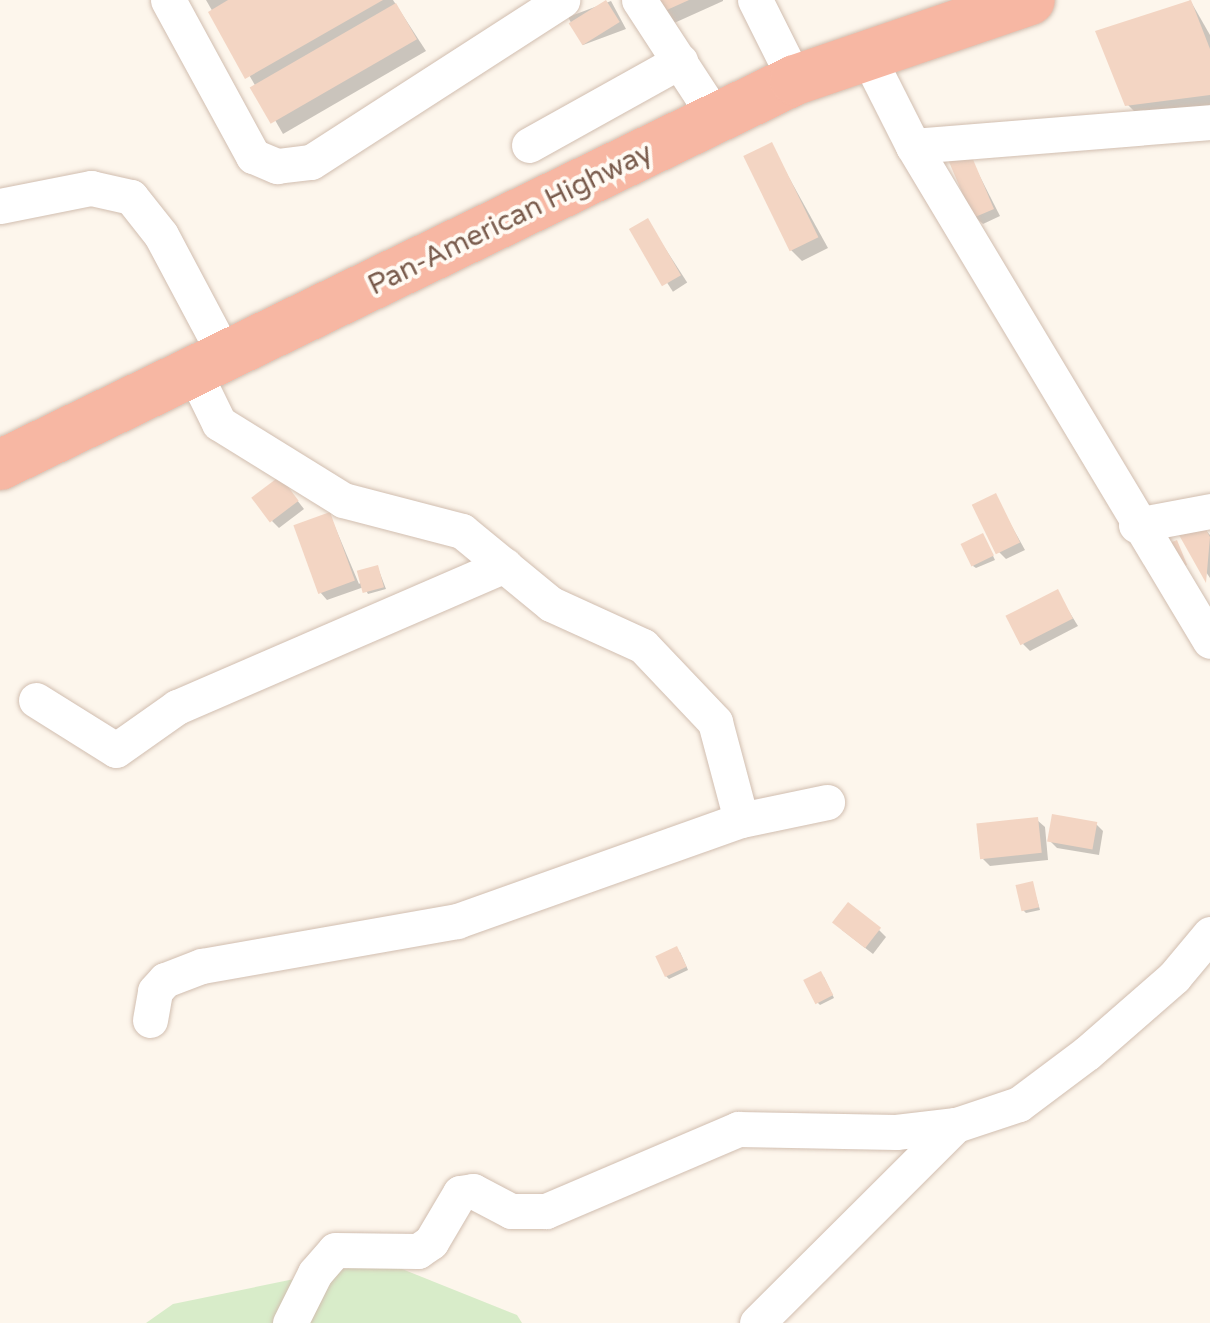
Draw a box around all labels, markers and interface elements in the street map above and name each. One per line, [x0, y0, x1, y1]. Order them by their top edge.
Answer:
street label: Pan-American Highway [363, 136, 657, 302]

